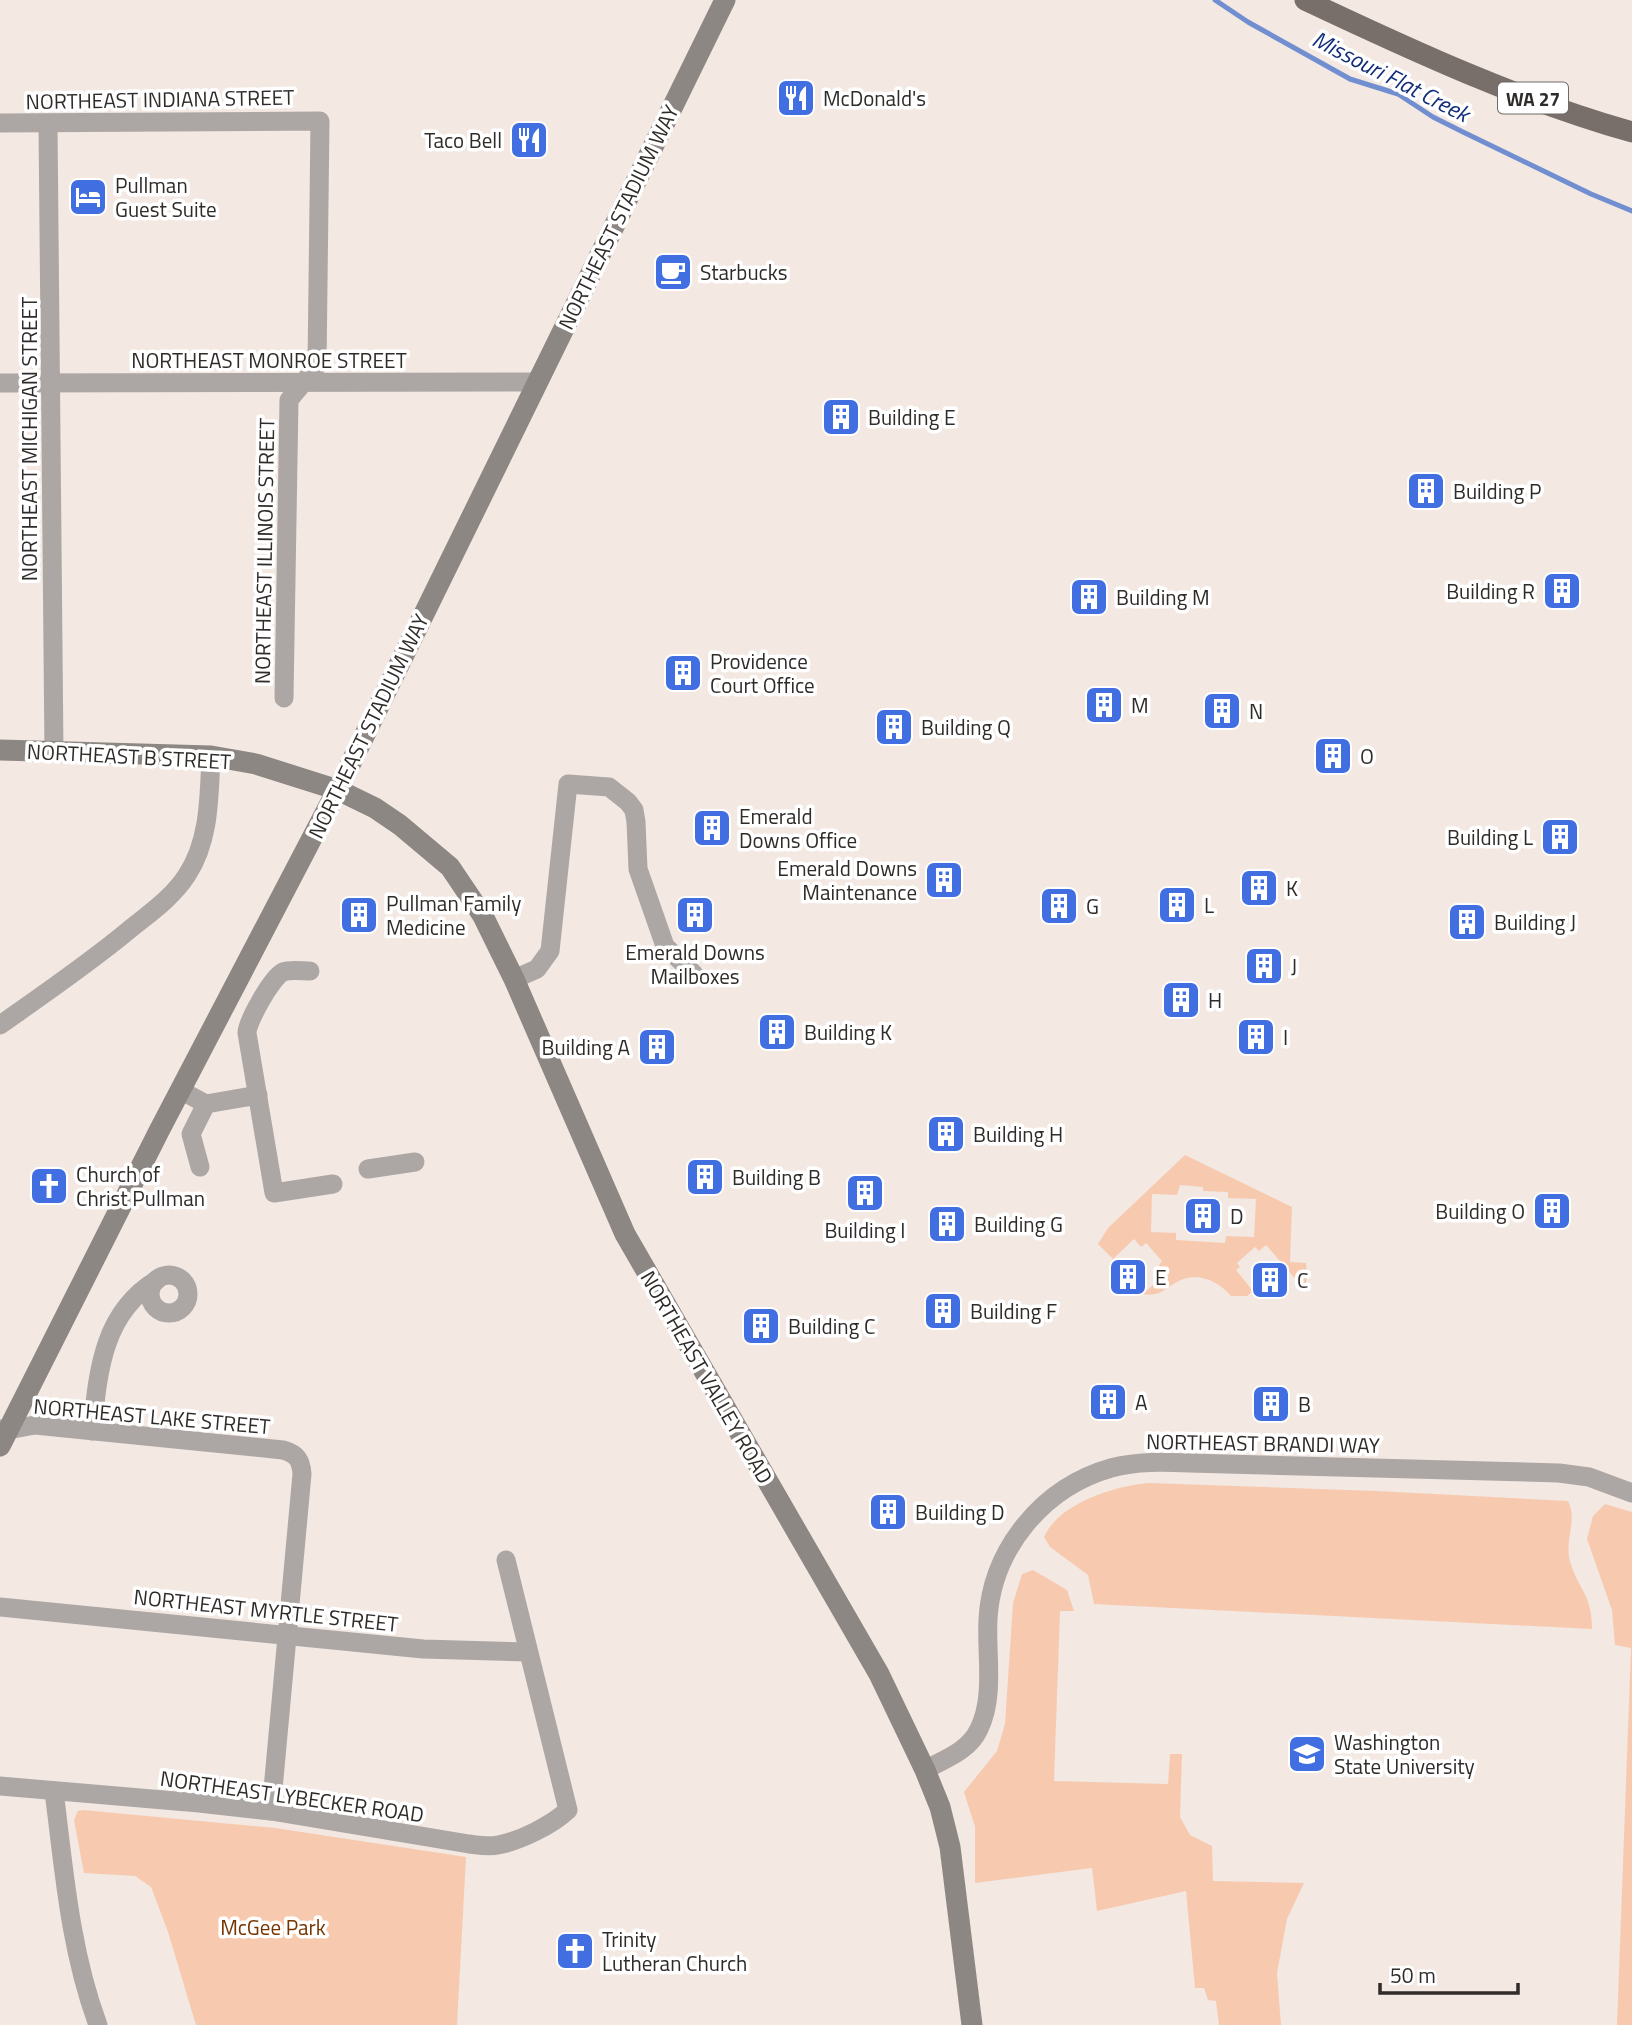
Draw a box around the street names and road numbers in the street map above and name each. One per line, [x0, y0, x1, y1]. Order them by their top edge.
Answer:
street label: NORTHEAST INDIANA STREET [25, 81, 295, 117]
road number: WA 27 [1498, 82, 1568, 114]
street label: NORTHEAST STADIUM WAY [550, 99, 687, 335]
street label: NORTHEAST MICHIGAN STREET [13, 297, 45, 581]
street label: NORTHEAST MONROE STREET [131, 344, 407, 376]
street label: NORTHEAST ILLINOIS STREET [246, 418, 282, 684]
street label: NORTHEAST STADIUM WAY [300, 608, 437, 844]
street label: NORTHEAST B STREET [26, 735, 232, 777]
street label: NORTHEAST VALLEY ROAD [633, 1264, 781, 1490]
street label: NORTHEAST LAKE STREET [32, 1390, 272, 1442]
street label: NORTHEAST BRANDI WAY [1146, 1425, 1381, 1461]
street label: NORTHEAST MYRTLE STREET [132, 1580, 400, 1640]
street label: NORTHEAST LYBECKER ROAD [158, 1762, 426, 1830]

